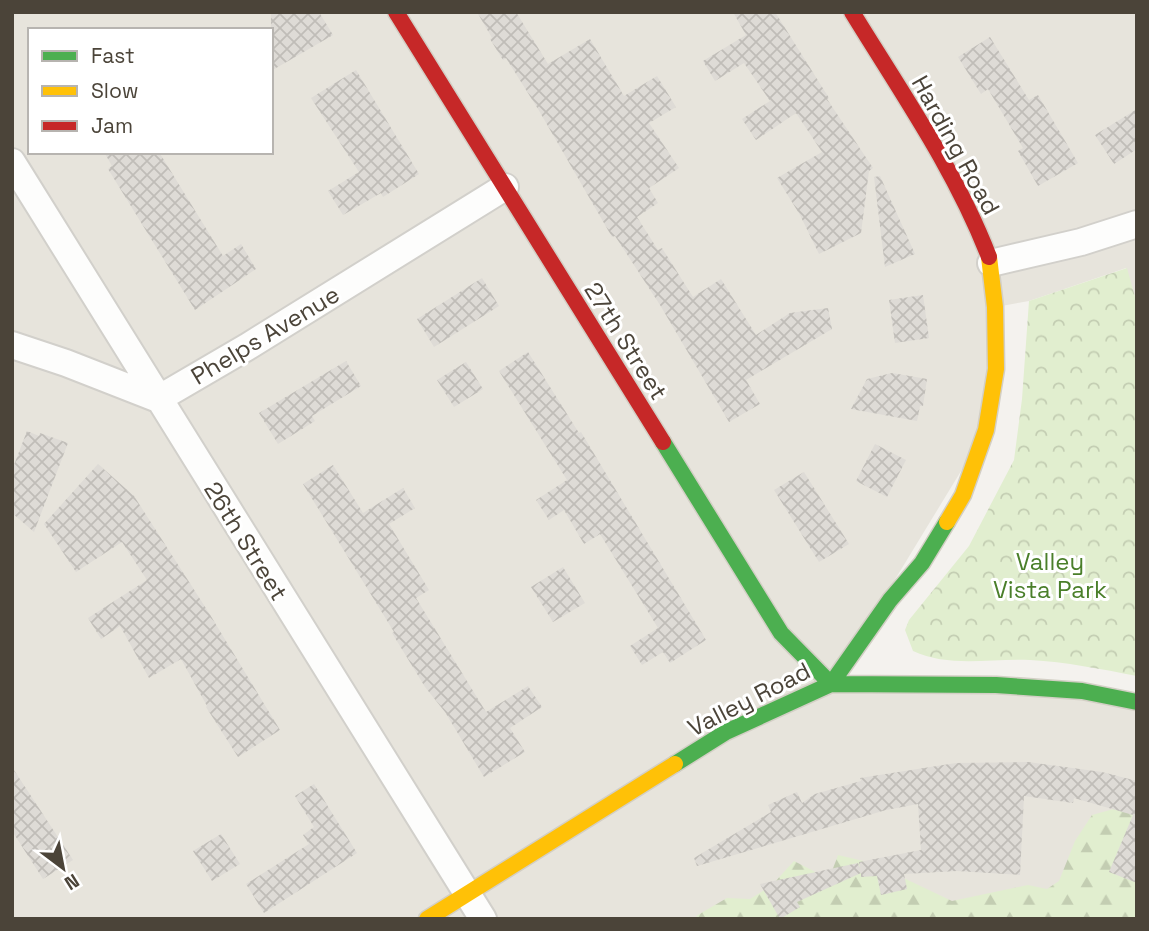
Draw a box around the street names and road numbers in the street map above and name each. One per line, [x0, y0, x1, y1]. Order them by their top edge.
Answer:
street label: Harding Road [905, 70, 1007, 220]
street label: 27th Street [578, 276, 674, 406]
street label: Phelps Avenue [185, 278, 345, 392]
street label: 26th Street [197, 476, 295, 606]
street label: Valley Road [682, 655, 816, 743]

